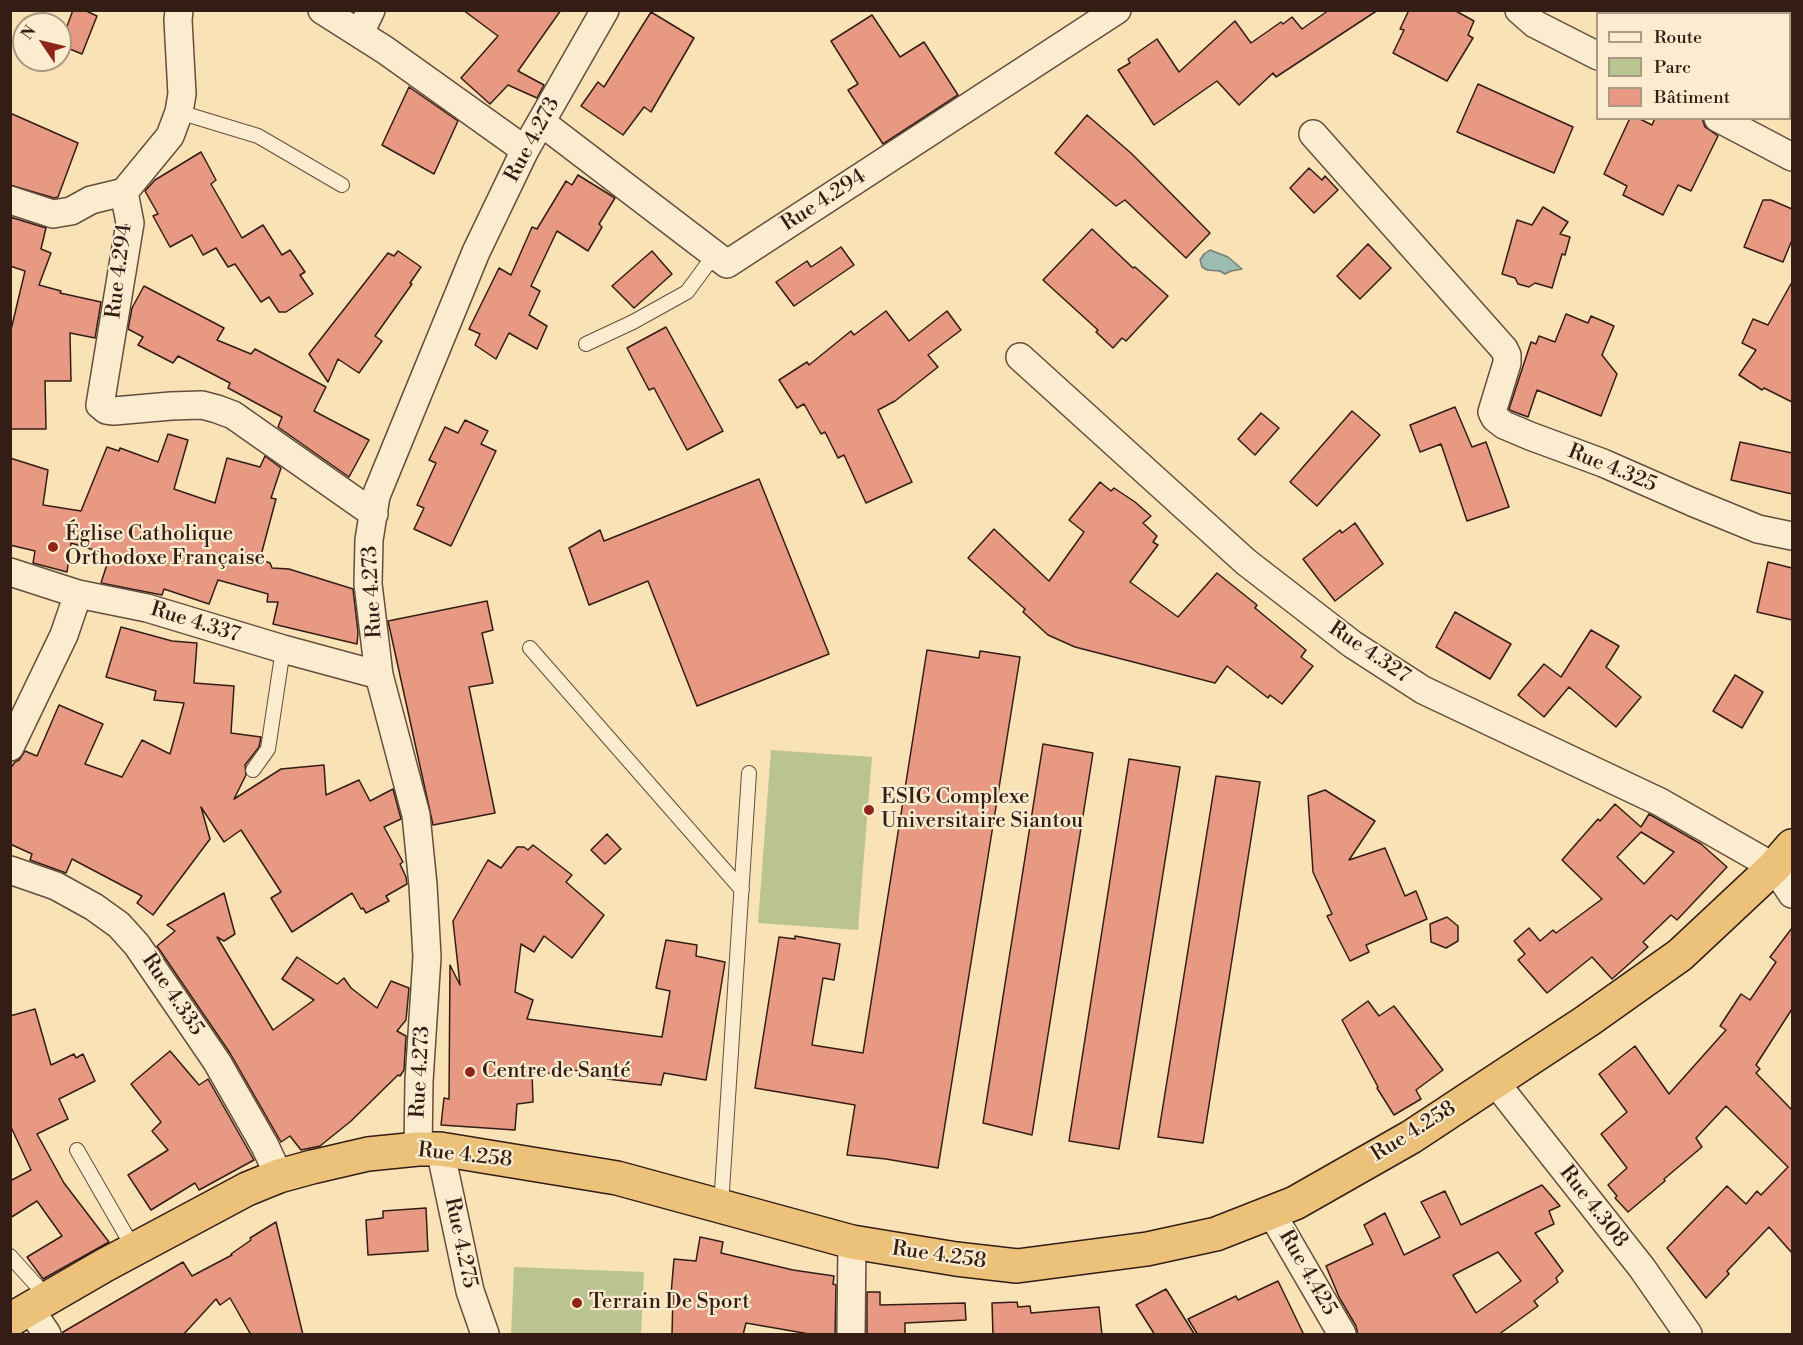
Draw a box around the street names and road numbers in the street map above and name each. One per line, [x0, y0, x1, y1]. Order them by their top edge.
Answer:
street label: Rue 4.273 [500, 93, 566, 187]
street label: Rue 4.294 [777, 164, 871, 238]
street label: Rue 4.294 [102, 222, 138, 320]
street label: Rue 4.325 [1564, 440, 1660, 498]
street label: Rue 4.273 [358, 545, 388, 639]
street label: Rue 4.337 [147, 598, 243, 648]
street label: Rue 4.327 [1324, 617, 1414, 689]
street label: Rue 4.335 [135, 949, 209, 1041]
street label: Rue 4.273 [406, 1025, 436, 1119]
street label: Rue 4.258 [1367, 1096, 1461, 1168]
street label: Rue 4.258 [416, 1139, 514, 1173]
street label: Rue 4.308 [1553, 1161, 1633, 1253]
street label: Rue 4.275 [438, 1195, 482, 1291]
street label: Rue 4.425 [1272, 1226, 1342, 1320]
street label: Rue 4.258 [890, 1237, 988, 1275]

